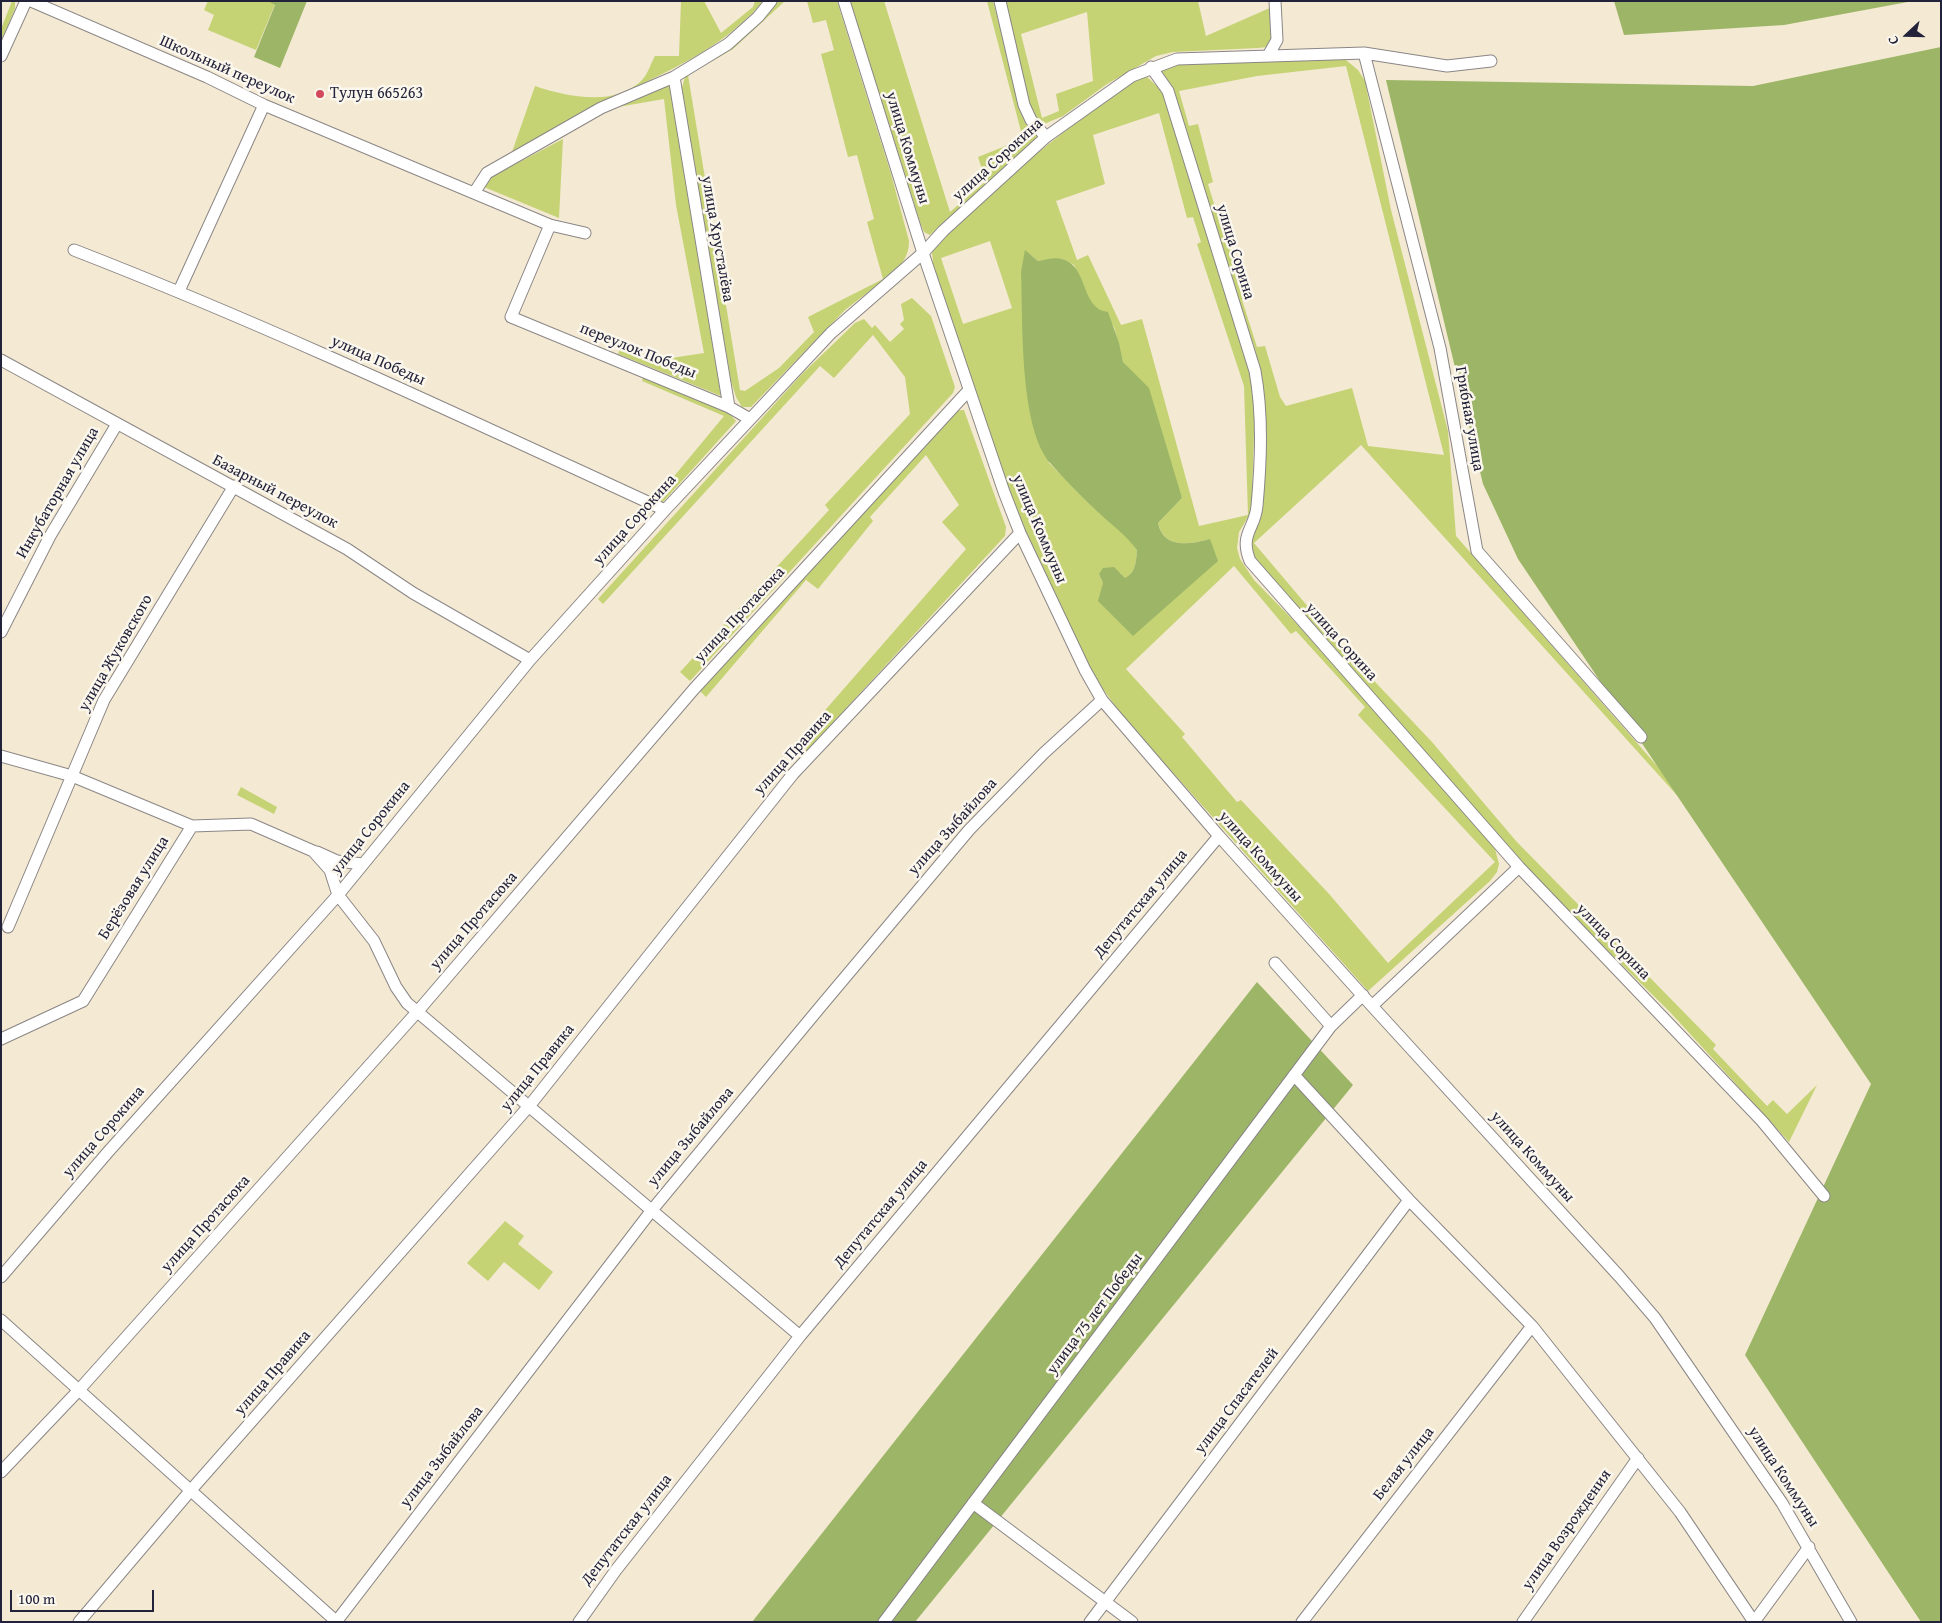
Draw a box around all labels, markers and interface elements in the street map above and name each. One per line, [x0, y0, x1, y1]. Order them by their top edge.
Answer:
north arrow [1882, 10, 1932, 60]
street label: Школьный переулок [156, 32, 298, 108]
text: С [1882, 33, 1904, 48]
place label: Тулун 665263 [330, 84, 423, 104]
marker: Тулун 665263 [314, 88, 326, 100]
street label: улица Коммуны [881, 90, 933, 206]
street label: улица Сорокина [949, 114, 1047, 206]
street label: улица Хрусталёва [696, 175, 738, 303]
street label: улица Сорина [1211, 202, 1259, 302]
street label: переулок Победы [577, 319, 699, 383]
street label: улица Победы [328, 332, 428, 390]
street label: Грибная улица [1450, 365, 1488, 473]
street label: Инкубаторная улица [13, 424, 103, 562]
street label: Базарный переулок [209, 451, 341, 533]
street label: улица Сорокина [589, 471, 681, 569]
street label: улица Коммуны [1007, 472, 1071, 586]
street label: улица Протасюка [691, 563, 789, 667]
street label: улица Жуковского [75, 591, 157, 715]
street label: улица Сорина [1301, 599, 1381, 685]
street label: улица Правика [750, 707, 836, 799]
street label: улица Зыбайлова [904, 775, 1002, 879]
street label: улица Сорокина [327, 777, 415, 879]
street label: улица Коммуны [1214, 807, 1306, 907]
street label: Берёзовая улица [95, 833, 173, 943]
street label: Депутатская улица [1090, 846, 1192, 962]
street label: улица Протасюка [426, 868, 522, 974]
street label: улица Сорина [1572, 900, 1654, 984]
street label: улица Правика [497, 1021, 579, 1115]
street label: улица Сорокина [59, 1082, 149, 1182]
street label: улица Зыбайлова [644, 1083, 738, 1191]
street label: улица Коммуны [1486, 1107, 1578, 1207]
street label: Депутатская улица [830, 1156, 932, 1272]
street label: улица Протасюка [157, 1172, 255, 1276]
street label: улица 75 лет Победы [1043, 1249, 1147, 1379]
street label: улица Правика [231, 1326, 315, 1420]
street label: улица Спасателей [1191, 1344, 1283, 1458]
street label: улица Зыбайлова [396, 1402, 488, 1512]
street label: Белая улица [1369, 1423, 1439, 1505]
street label: улица Коммуны [1743, 1423, 1823, 1531]
street label: улица Возрождения [1518, 1466, 1616, 1594]
street label: Депутатская улица [578, 1471, 676, 1589]
scale bar [12, 1580, 156, 1612]
text: 100 m [18, 1588, 55, 1609]

